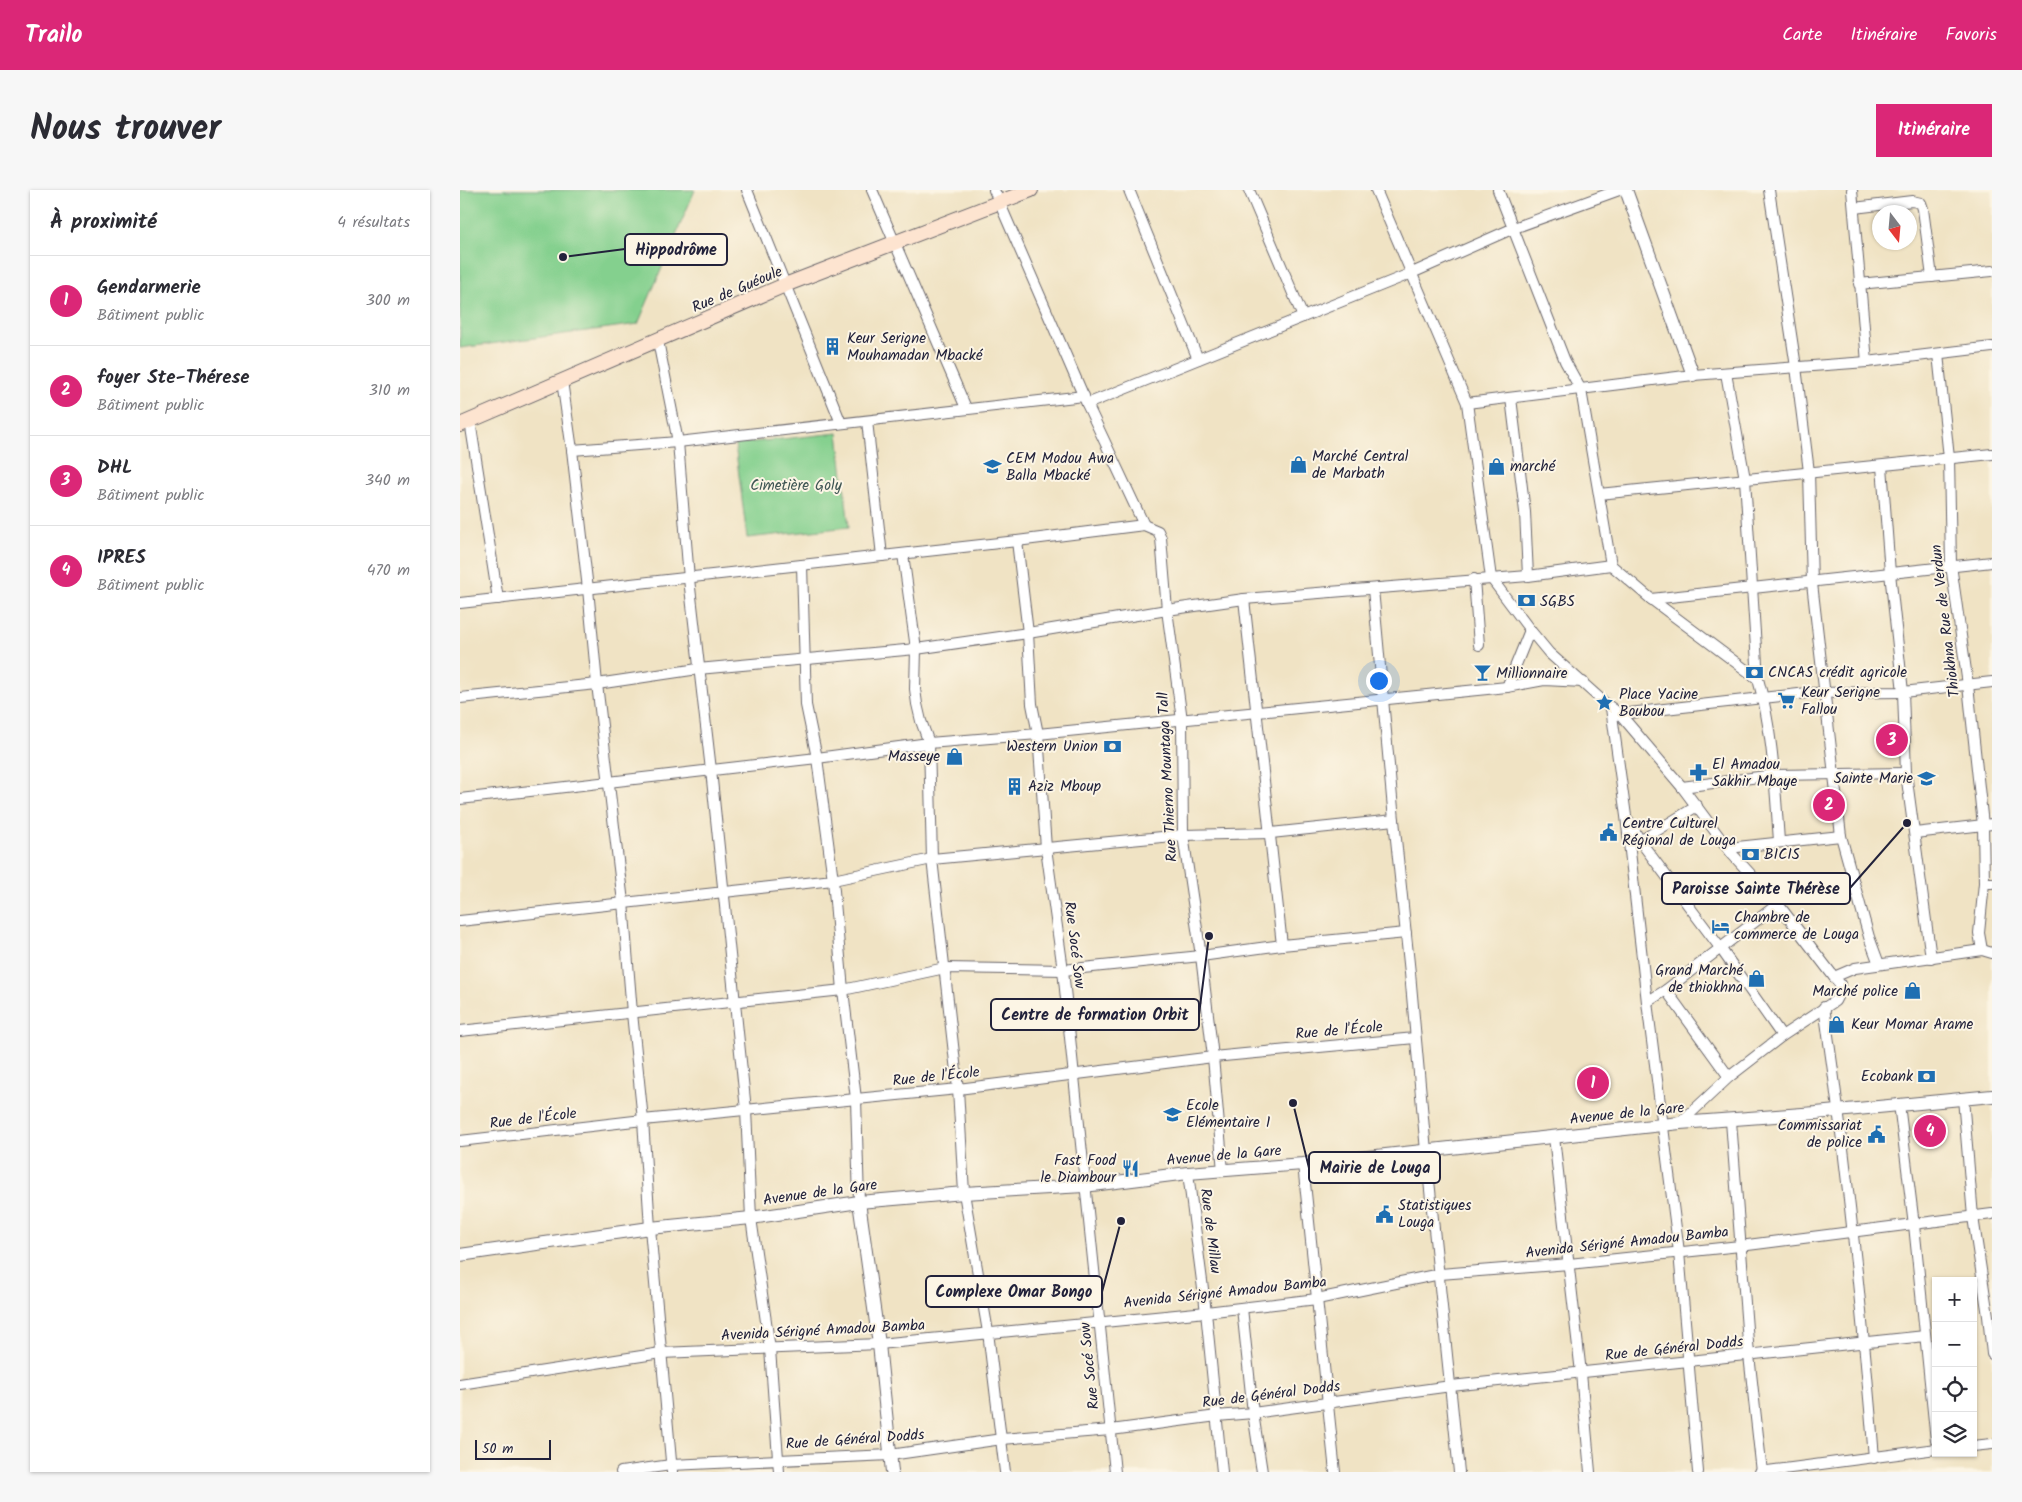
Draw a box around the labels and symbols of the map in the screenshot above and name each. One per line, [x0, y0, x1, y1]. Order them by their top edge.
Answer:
north arrow [1872, 205, 1917, 250]
callout: Hippodrôme [625, 234, 727, 265]
text: Hippodrôme [635, 238, 717, 263]
street label: Rue de Guéoule [688, 260, 787, 320]
place label: Keur Serigne Mouhamadan Mbacké [847, 327, 984, 368]
building icon: Keur Serigne Mouhamadan Mbacké [823, 337, 843, 357]
place label: Marché Central de Marbath [1312, 445, 1409, 486]
place label: CEM Modou Awa Balla Mbacké [1006, 447, 1114, 488]
shop icon: Marché Central de Marbath [1288, 455, 1308, 475]
place label: marché [1510, 455, 1557, 479]
shop icon: marché [1486, 456, 1506, 476]
school or university icon: CEM Modou Awa Balla Mbacké [982, 457, 1002, 477]
park label: Cimetière Goly [750, 474, 843, 498]
street label: Thiokhna Rue de Verdun [1925, 543, 1967, 699]
place label: SGBS [1540, 590, 1575, 614]
bank icon: SGBS [1516, 591, 1536, 611]
place label: CNCAS crédit agricole [1768, 661, 1907, 685]
place label: Millionnaire [1496, 662, 1568, 686]
bank icon: CNCAS crédit agricole [1744, 662, 1764, 682]
bar icon: Millionnaire [1472, 663, 1492, 683]
your location [1366, 668, 1392, 694]
place label: Keur Serigne Fallou [1801, 681, 1880, 722]
place label: Place Yacine Boubou [1619, 683, 1698, 724]
street label: Rue Thierno Mountaga Tall [1152, 691, 1184, 863]
supermarket icon: Keur Serigne Fallou [1777, 691, 1797, 711]
place icon: Place Yacine Boubou [1595, 693, 1615, 713]
pin: 3 [1876, 721, 1908, 759]
place label: Western Union [1006, 735, 1098, 759]
bank icon: Western Union [1102, 736, 1122, 756]
place label: Masseye [888, 745, 940, 769]
shop icon: Masseye [944, 746, 964, 766]
place label: El Amadou Sakhir Mbaye [1712, 753, 1797, 794]
pharmacy icon: El Amadou Sakhir Mbaye [1688, 763, 1708, 783]
place label: Sainte Marie [1834, 767, 1913, 791]
school or university icon: Sainte Marie [1917, 768, 1937, 788]
place label: Aziz Mboup [1028, 775, 1101, 799]
building icon: Aziz Mboup [1004, 776, 1024, 796]
pin: 2 [1813, 786, 1845, 824]
place label: Centre Culturel Régional de Louga [1622, 812, 1736, 853]
public building icon: Centre Culturel Régional de Louga [1598, 822, 1618, 842]
place label: BICIS [1764, 843, 1800, 867]
bank icon: BICIS [1740, 844, 1760, 864]
callout: Paroisse Sainte Thérèse [1662, 873, 1850, 904]
text: Paroisse Sainte Thérèse [1672, 877, 1840, 902]
street label: Rue Socé Sow [1057, 900, 1091, 991]
place label: Chambre de commerce de Louga [1734, 906, 1859, 947]
hotel icon: Chambre de commerce de Louga [1710, 916, 1730, 936]
place label: Grand Marché de thiokhna [1655, 959, 1744, 1000]
shop icon: Grand Marché de thiokhna [1747, 969, 1767, 989]
place label: Marché police [1812, 980, 1898, 1004]
shop icon: Marché police [1902, 981, 1922, 1001]
callout: Centre de formation Orbit [991, 999, 1199, 1030]
text: Centre de formation Orbit [1001, 1003, 1189, 1028]
place label: Keur Momar Arame [1851, 1013, 1973, 1037]
shop icon: Keur Momar Arame [1827, 1014, 1847, 1034]
street label: Rue de l'École [1294, 1015, 1384, 1047]
street label: Rue de l'École [891, 1060, 981, 1094]
pin: 1 [1577, 1064, 1609, 1102]
place label: Ecobank [1861, 1065, 1914, 1089]
bank icon: Ecobank [1917, 1066, 1937, 1086]
place label: Ecole Elémentaire 1 [1186, 1094, 1271, 1135]
street label: Avenue de la Gare [1569, 1096, 1686, 1132]
street label: Rue de l'École [488, 1102, 578, 1136]
school or university icon: Ecole Elémentaire 1 [1162, 1104, 1182, 1124]
pin: 4 [1914, 1112, 1946, 1150]
place label: Commissariat de police [1778, 1114, 1862, 1155]
public building icon: Commissariat de police [1866, 1124, 1886, 1144]
street label: Avenue de la Gare [1166, 1139, 1283, 1173]
place label: Fast Food le Diambour [1040, 1149, 1117, 1190]
callout: Mairie de Louga [1309, 1152, 1440, 1183]
text: Mairie de Louga [1320, 1156, 1430, 1181]
restaurant icon: Fast Food le Diambour [1120, 1159, 1140, 1179]
street label: Avenue de la Gare [761, 1173, 879, 1213]
street label: Rue de Millau [1193, 1187, 1227, 1275]
place label: Statistiques Louga [1398, 1194, 1472, 1235]
public building icon: Statistiques Louga [1374, 1204, 1394, 1224]
street label: Avenida Sérigné Amadou Bamba [1524, 1220, 1730, 1266]
street label: Avenida Sérigné Amadou Bamba [1122, 1270, 1328, 1316]
callout: Complexe Omar Bongo [926, 1276, 1102, 1307]
text: Complexe Omar Bongo [936, 1280, 1092, 1305]
street label: Avenida Sérigné Amadou Bamba [721, 1314, 926, 1348]
street label: Rue Socé Sow [1073, 1320, 1107, 1411]
street label: Rue de Général Dodds [1604, 1330, 1745, 1368]
street label: Rue de Général Dodds [1201, 1375, 1342, 1415]
street label: Rue de Général Dodds [785, 1423, 926, 1457]
scale bar [475, 1437, 551, 1460]

